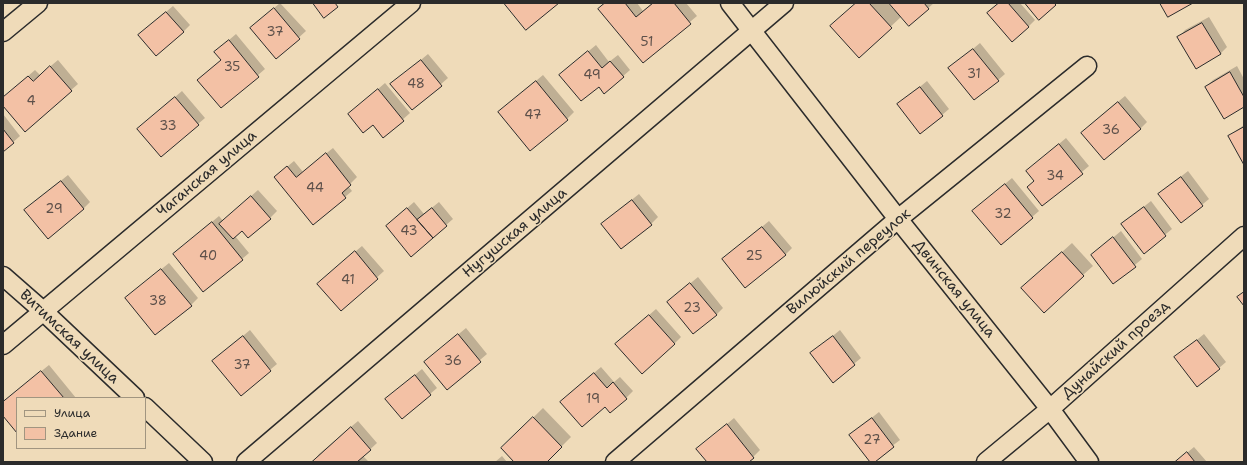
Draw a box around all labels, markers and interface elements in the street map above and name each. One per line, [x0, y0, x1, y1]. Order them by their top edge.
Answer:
house number: 37 [266, 25, 284, 41]
house number: 51 [641, 35, 653, 51]
house number: 35 [224, 60, 240, 76]
house number: 31 [967, 67, 981, 83]
house number: 49 [583, 68, 601, 84]
house number: 48 [407, 77, 425, 93]
house number: 4 [26, 94, 36, 110]
house number: 47 [524, 108, 542, 124]
house number: 33 [159, 119, 177, 135]
house number: 36 [1102, 123, 1120, 139]
street label: Чаганская улица [153, 127, 261, 221]
house number: 34 [1046, 169, 1064, 185]
house number: 44 [306, 181, 324, 197]
street label: Нугушская улица [459, 184, 571, 282]
house number: 29 [45, 202, 63, 218]
street label: Вилюйский переулок [783, 205, 915, 319]
house number: 32 [994, 207, 1012, 223]
house number: 43 [400, 224, 418, 240]
street label: Двинская улица [909, 236, 999, 342]
house number: 40 [199, 249, 217, 265]
house number: 25 [746, 249, 762, 265]
house number: 41 [341, 273, 355, 289]
street label: Витимская улица [15, 286, 123, 388]
house number: 38 [149, 294, 167, 310]
street label: Дунайский проезд [1058, 297, 1174, 403]
house number: 23 [683, 301, 701, 317]
house number: 36 [444, 354, 462, 370]
house number: 37 [233, 358, 251, 374]
house number: 19 [586, 392, 600, 408]
legend [16, 397, 146, 449]
text: Улица [54, 405, 90, 421]
text: Здание [54, 425, 97, 441]
house number: 27 [863, 433, 881, 449]

